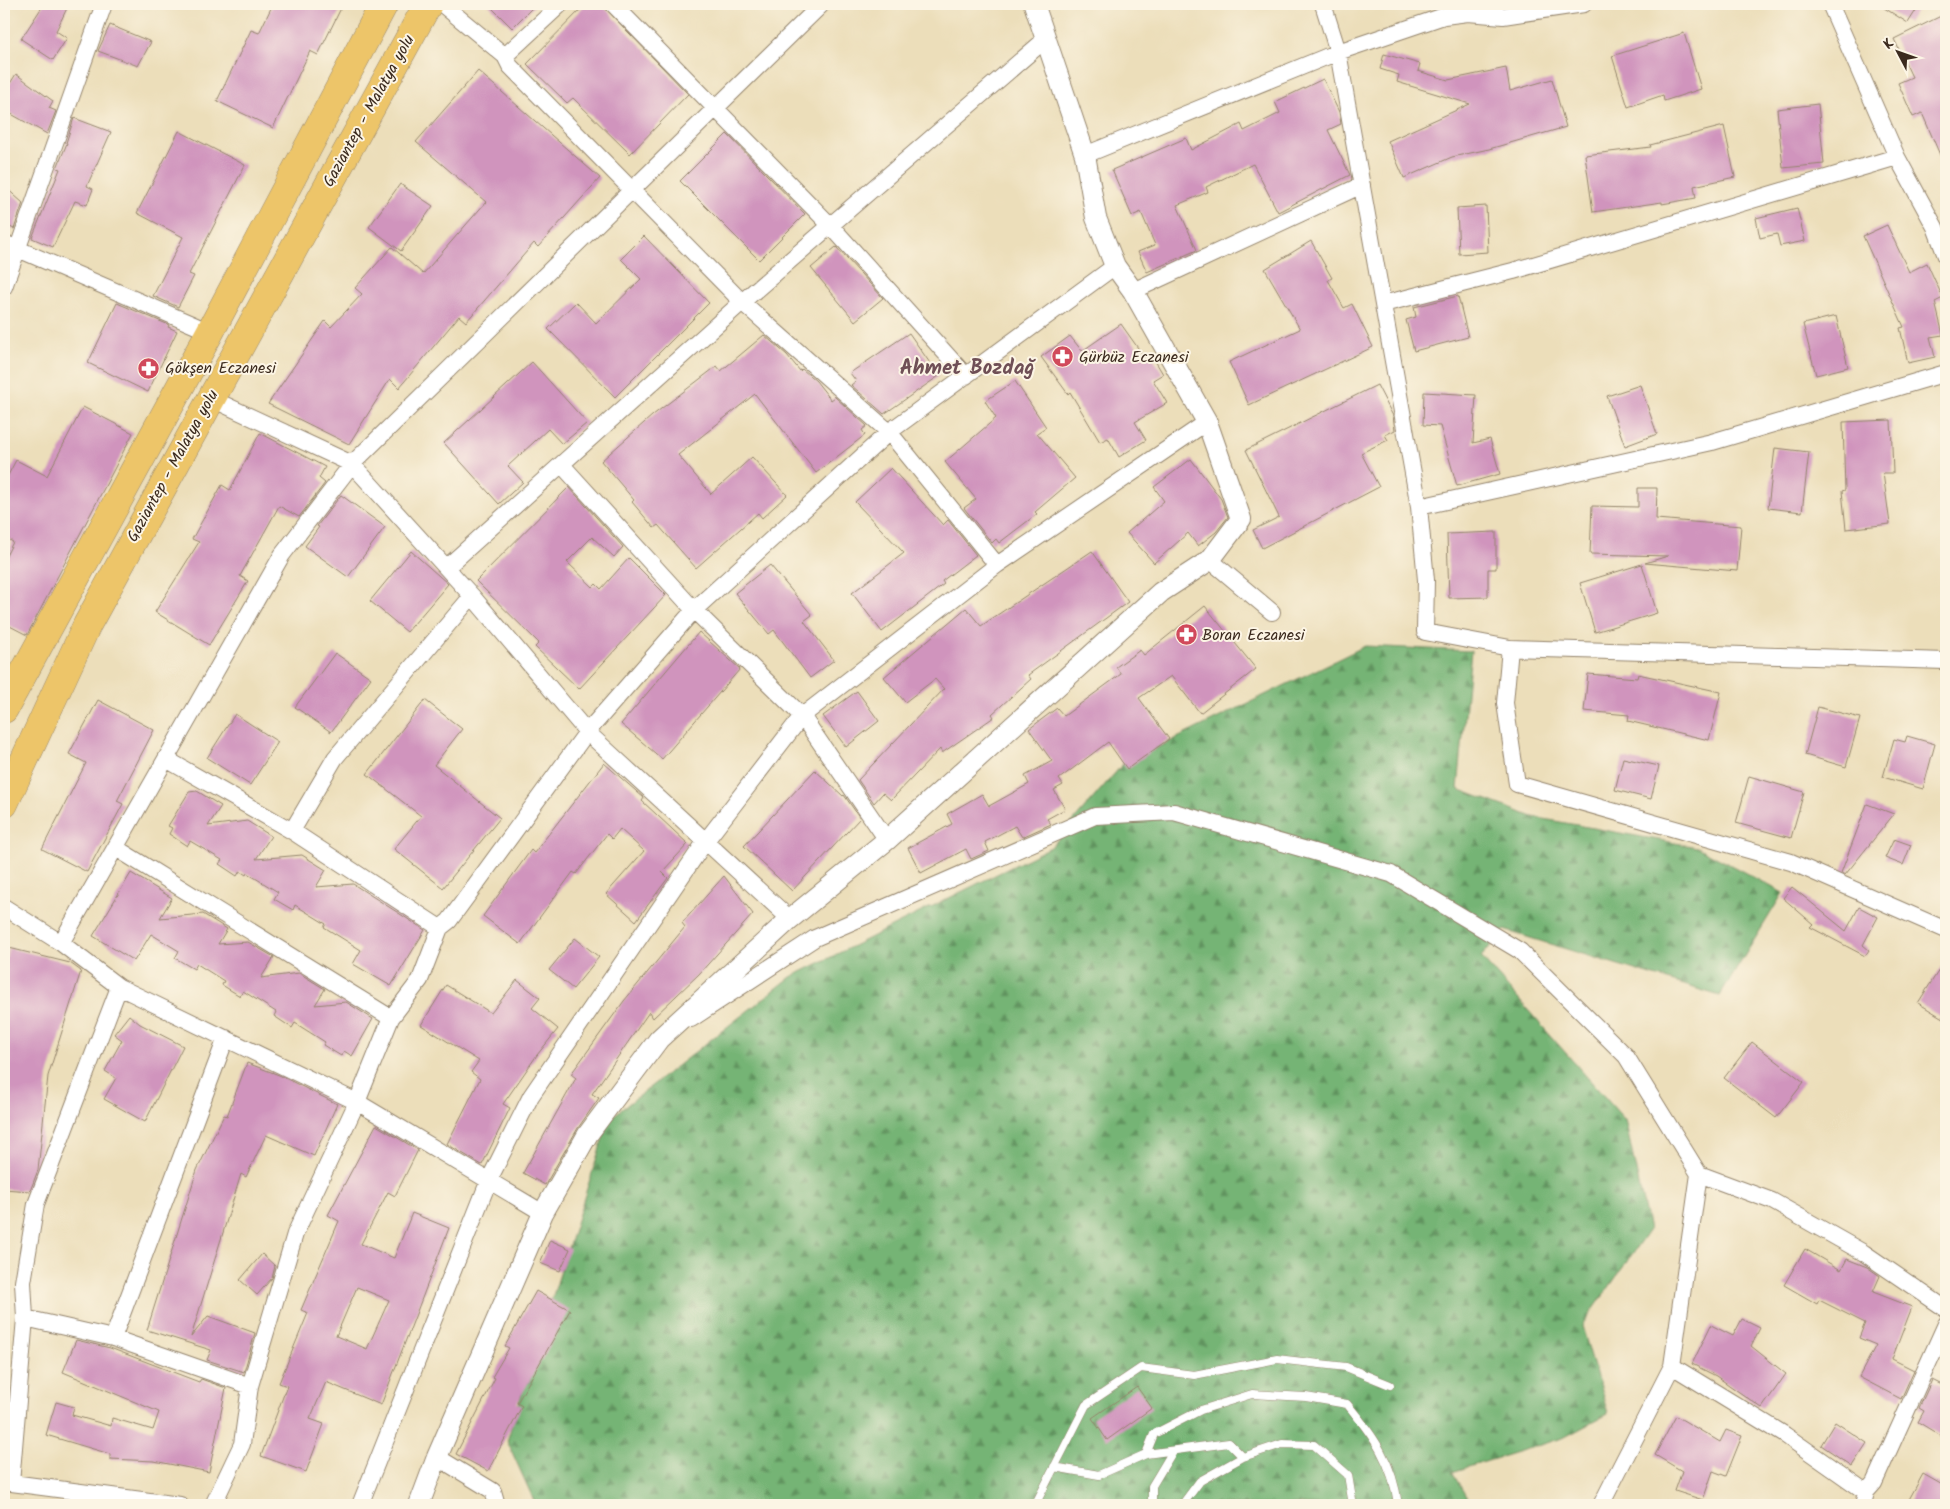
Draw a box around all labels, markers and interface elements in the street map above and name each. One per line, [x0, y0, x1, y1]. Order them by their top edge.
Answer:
north arrow [1872, 28, 1922, 78]
street label: Gaziantep - Malatya yolu [317, 30, 422, 192]
text: K [1878, 33, 1900, 55]
pharmacy icon: Gürbüz Eczanesi [1051, 345, 1075, 369]
place label: Gürbüz Eczanesi [1079, 345, 1190, 370]
district label: Ahmet Bozdağ [900, 352, 1036, 385]
pharmacy icon: Gökşen Eczanesi [137, 356, 161, 380]
place label: Gökşen Eczanesi [165, 356, 277, 381]
street label: Gaziantep - Malatya yolu [121, 385, 226, 547]
pharmacy icon: Boran Eczanesi [1174, 623, 1198, 647]
place label: Boran Eczanesi [1202, 623, 1306, 648]

